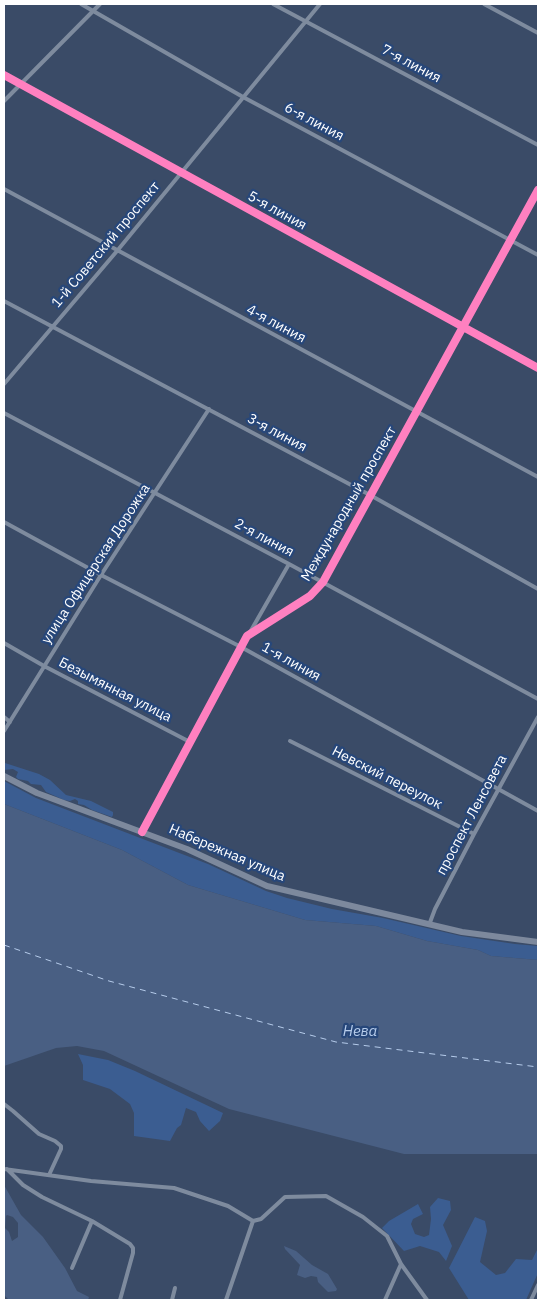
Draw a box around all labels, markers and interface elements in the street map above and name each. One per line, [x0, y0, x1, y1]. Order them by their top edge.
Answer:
street label: 7-я линия [378, 41, 444, 87]
street label: 6-я линия [281, 99, 347, 145]
street label: 1-й Советский проспект [48, 179, 164, 311]
street label: 5-я линия [245, 188, 309, 234]
street label: 4-я линия [243, 301, 309, 347]
street label: 3-я линия [244, 410, 310, 456]
street label: Международный проспект [298, 424, 400, 584]
street label: улица Офицерская Дорожка [38, 481, 154, 647]
street label: 2-я линия [231, 515, 297, 561]
street label: 1-я линия [259, 639, 323, 685]
street label: Безымянная улица [56, 654, 174, 726]
street label: Невский переулок [329, 743, 445, 813]
street label: проспект Ленсовета [433, 752, 511, 878]
street label: Набережная улица [166, 821, 288, 885]
water label: Нева [343, 1023, 377, 1041]

